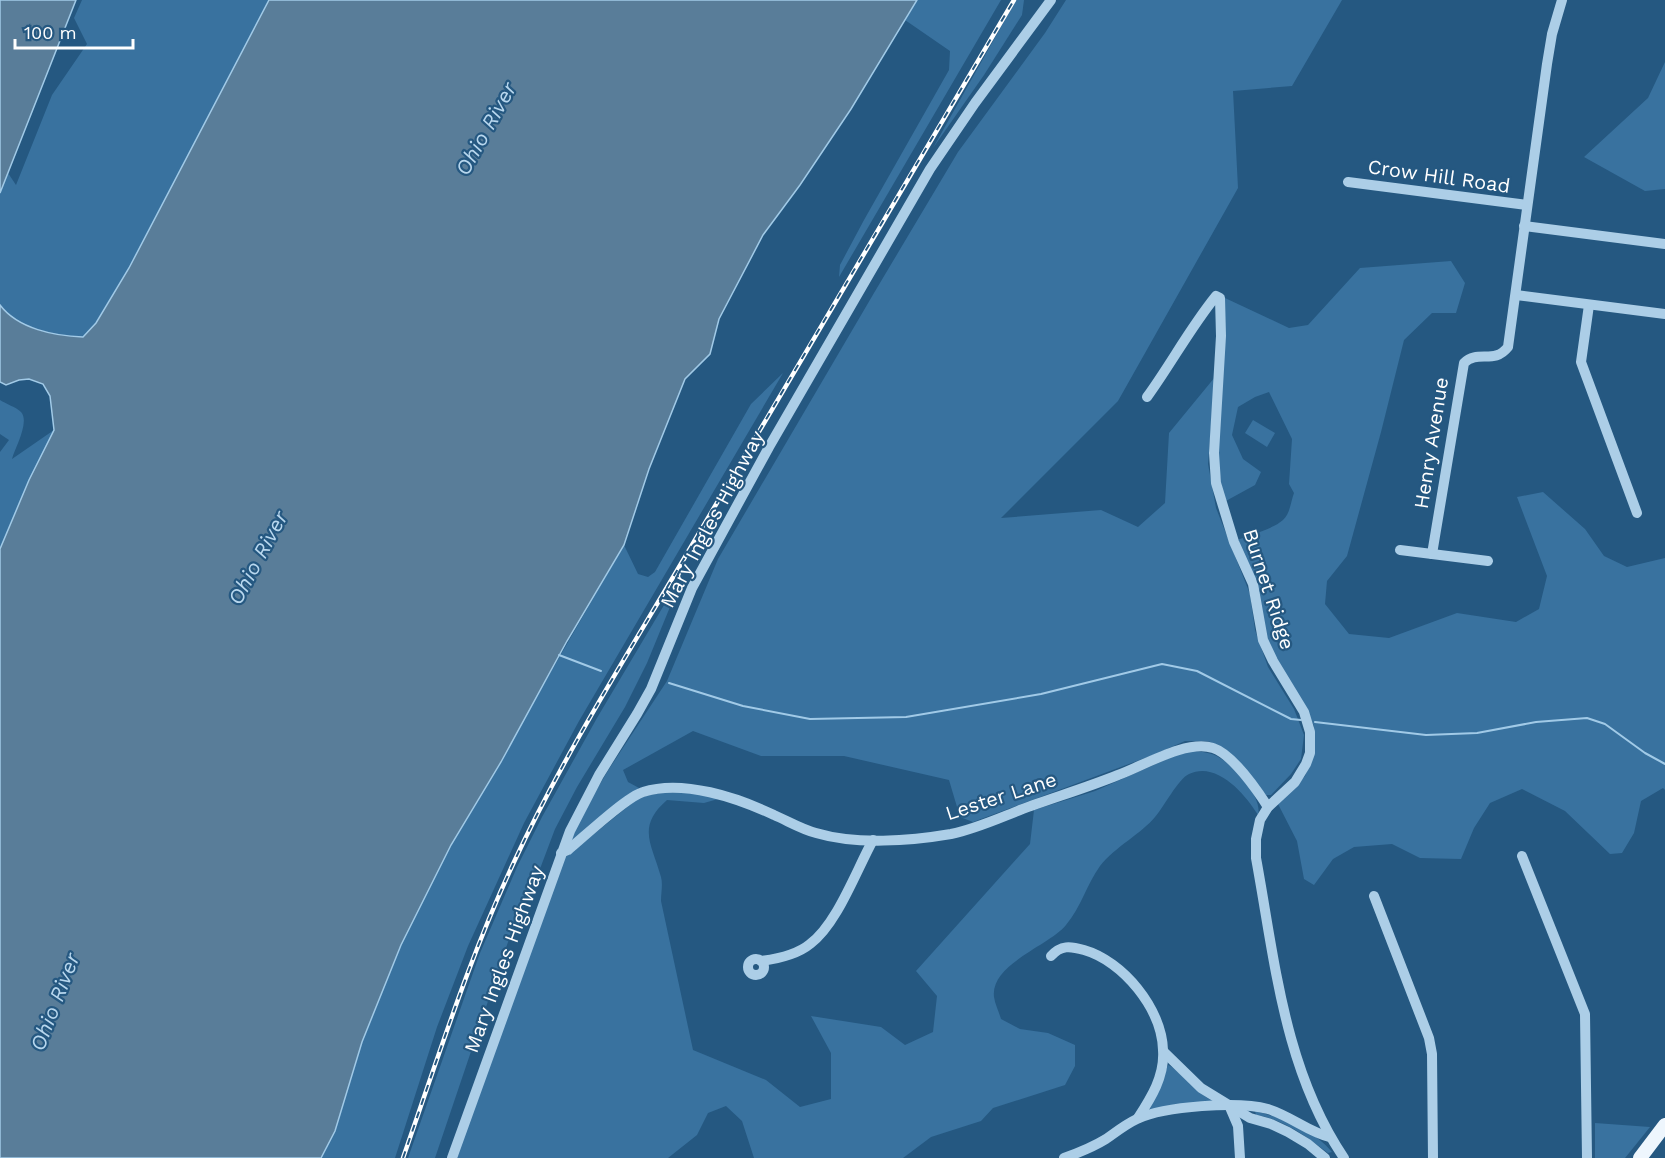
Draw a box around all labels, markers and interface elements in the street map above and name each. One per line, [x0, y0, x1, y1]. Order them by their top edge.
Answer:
scale bar [15, 12, 134, 50]
text: 100 m [24, 22, 77, 43]
water label: Ohio River [450, 77, 522, 180]
street label: Crow Hill Road [1366, 154, 1512, 198]
street label: Henry Avenue [1409, 375, 1453, 511]
street label: Mary Ingles Highway [655, 426, 769, 612]
water label: Ohio River [222, 506, 293, 609]
street label: Burnet Ridge [1238, 526, 1300, 652]
street label: Lester Lane [942, 767, 1060, 825]
street label: Mary Ingles Highway [459, 862, 549, 1056]
water label: Ohio River [24, 949, 85, 1054]

